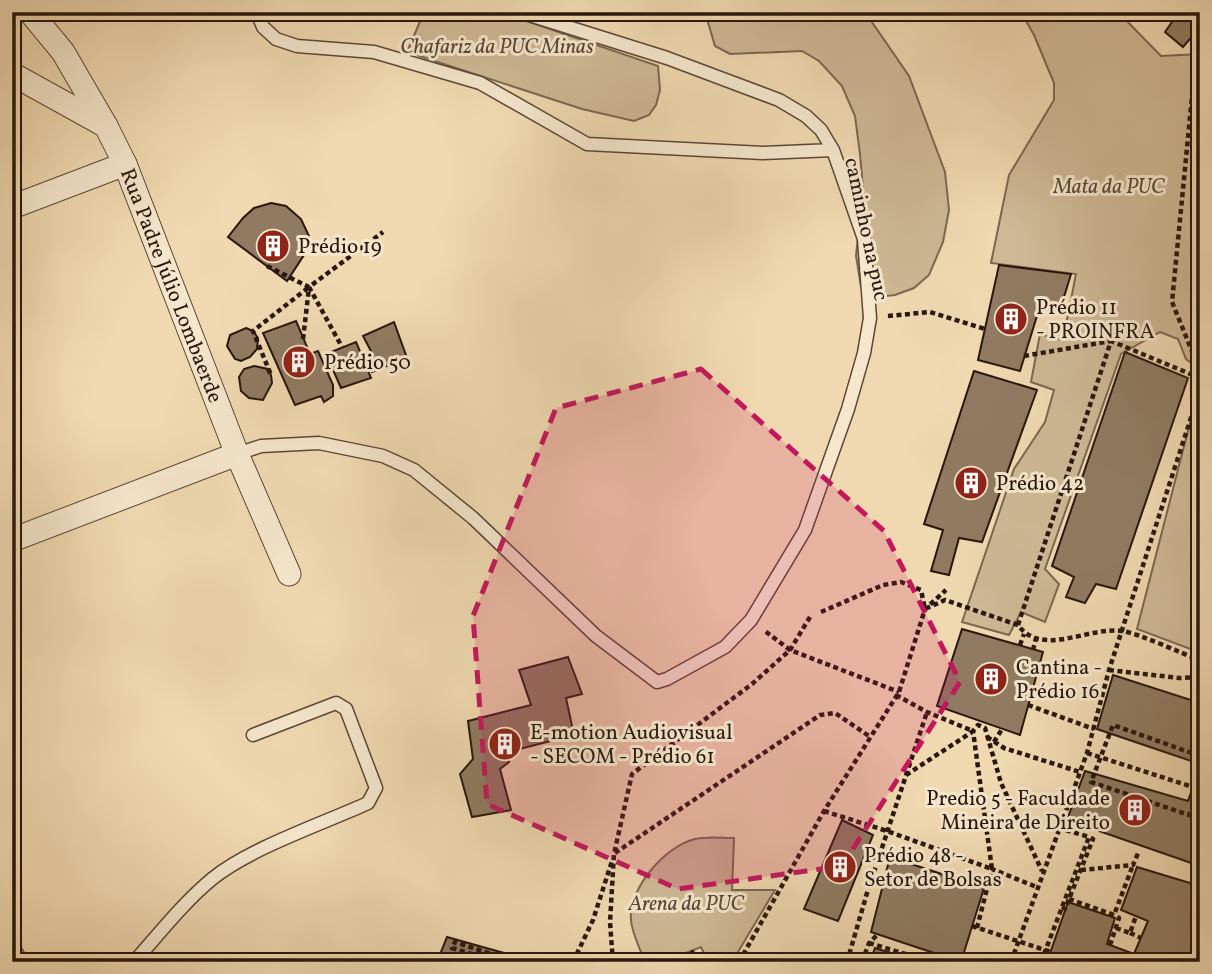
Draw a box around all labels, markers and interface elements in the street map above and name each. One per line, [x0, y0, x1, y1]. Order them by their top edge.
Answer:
park label: Chafariz da PUC Minas [400, 33, 594, 62]
street label: caminho na puc [836, 155, 895, 304]
street label: Rua Padre Júlio Lombaerde [112, 164, 229, 407]
park label: Mata da PUC [1053, 173, 1165, 202]
building icon: Prédio 19 [254, 227, 292, 265]
place label: Prédio 19 [298, 233, 382, 262]
place label: Prédio 11 - PROINFRA [1036, 294, 1155, 347]
building icon: Prédio 11 - PROINFRA [992, 300, 1030, 338]
building icon: Prédio 50 [280, 343, 318, 381]
place label: Prédio 50 [324, 349, 411, 378]
building icon: Prédio 42 [952, 464, 990, 502]
place label: Prédio 42 [996, 470, 1084, 499]
place label: Cantina - Prédio 16 [1016, 654, 1102, 707]
building icon: Cantina - Prédio 16 [972, 660, 1010, 698]
place label: E-motion Audiovisual - SECOM - Prédio 61 [530, 719, 732, 772]
building icon: E-motion Audiovisual - SECOM - Prédio 61 [486, 725, 524, 763]
place label: Predio 5 - Faculdade Mineira de Direito [926, 785, 1110, 838]
building icon: Predio 5 - Faculdade Mineira de Direito [1116, 791, 1154, 829]
place label: Prédio 48 - Setor de Bolsas [864, 842, 1002, 895]
building icon: Prédio 48 - Setor de Bolsas [821, 848, 859, 886]
park label: Arena da PUC [627, 890, 745, 919]

